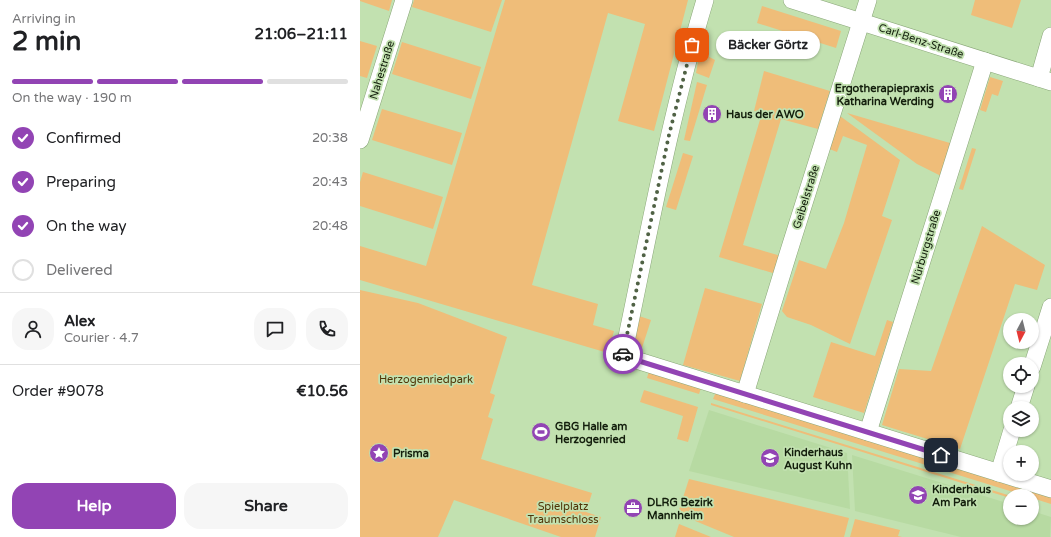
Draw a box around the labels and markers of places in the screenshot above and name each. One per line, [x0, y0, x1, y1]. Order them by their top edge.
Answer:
pin [675, 28, 709, 62]
callout: Bäcker Görtz [716, 31, 820, 59]
place label: Ergotherapiepraxis Katharina Werding [835, 82, 935, 109]
building icon: Ergotherapiepraxis Katharina Werding [937, 83, 959, 105]
building icon: Haus der AWO [701, 103, 723, 125]
place label: Haus der AWO [726, 108, 804, 121]
place label: GBG Halle am Herzogenried [555, 420, 627, 447]
sports icon: GBG Halle am Herzogenried [530, 421, 552, 443]
pin [924, 438, 958, 472]
place icon: Prisma [368, 442, 390, 464]
place label: Kinderhaus August Kuhn [784, 446, 852, 473]
place label: Prisma [393, 447, 429, 460]
school or university icon: Kinderhaus August Kuhn [759, 447, 781, 469]
place label: Kinderhaus Am Park [932, 483, 992, 509]
school or university icon: Kinderhaus Am Park [907, 484, 929, 506]
place label: DLRG Bezirk Mannheim [647, 496, 713, 522]
office icon: DLRG Bezirk Mannheim [622, 497, 644, 519]

